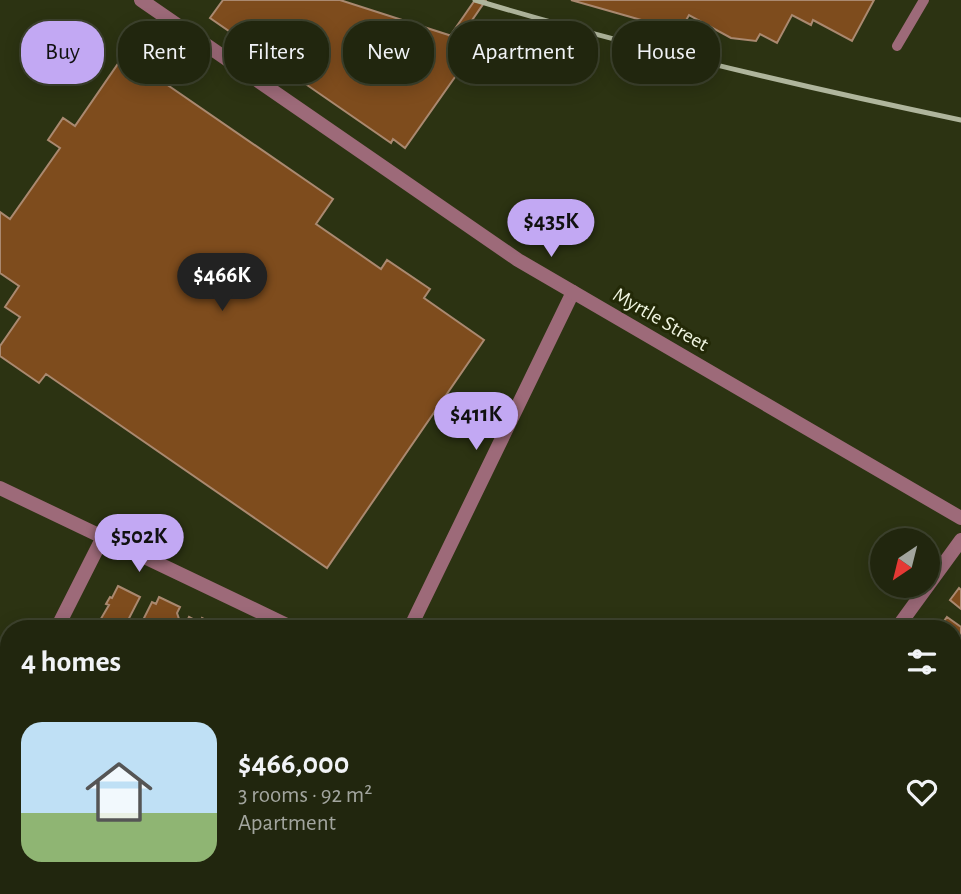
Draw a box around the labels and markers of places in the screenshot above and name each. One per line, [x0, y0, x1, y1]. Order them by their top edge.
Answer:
pin: $435K [502, 200, 600, 259]
pin: $466K [173, 254, 271, 313]
pin: $411K [427, 392, 525, 452]
pin: $502K [90, 514, 188, 574]

